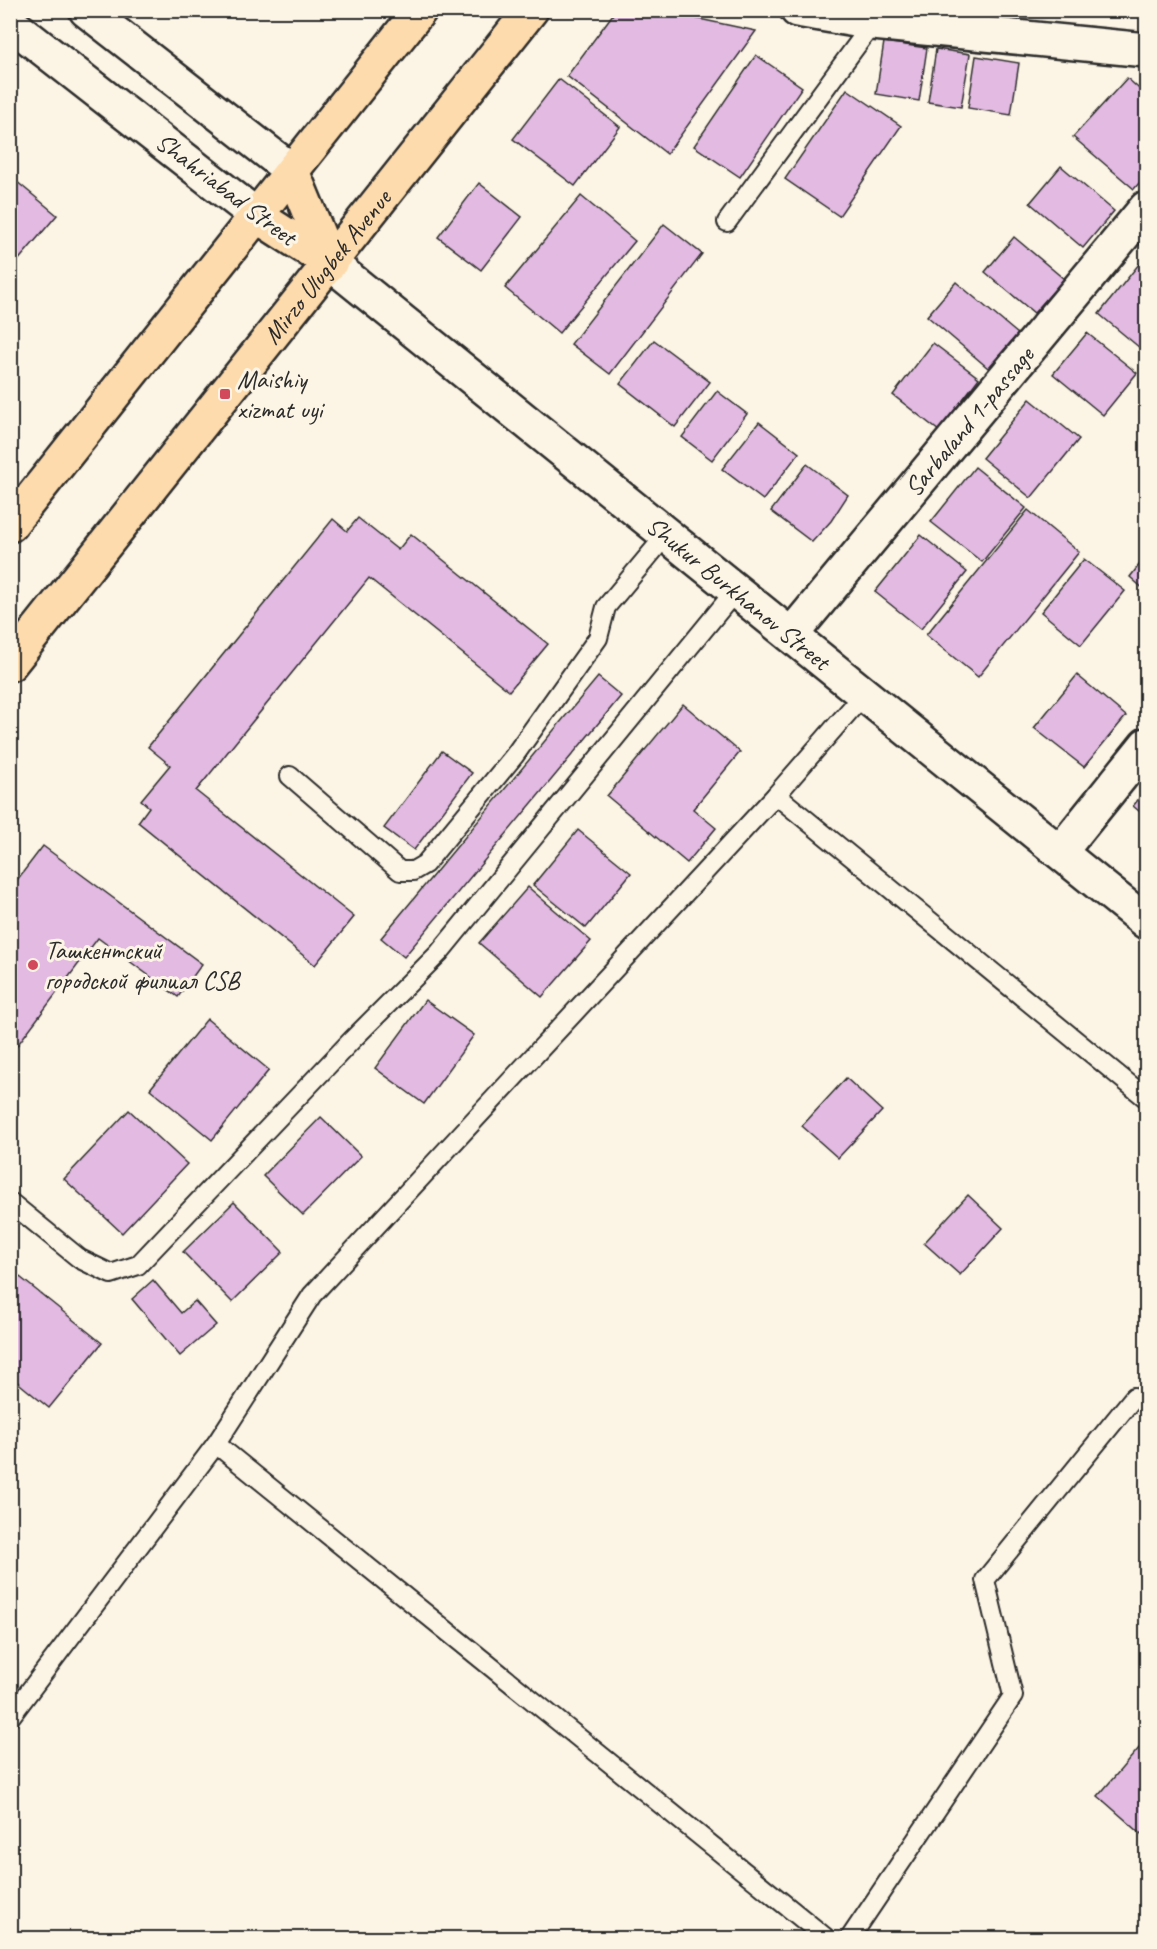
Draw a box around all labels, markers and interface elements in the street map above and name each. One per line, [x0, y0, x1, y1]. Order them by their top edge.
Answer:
street label: Shahriabad Street [149, 125, 305, 254]
street label: Mirzo Ulugbek Avenue [255, 181, 400, 351]
street label: Sarbaland 1-passage [897, 338, 1042, 503]
place label: Maishiy xizmat uyi [237, 363, 326, 426]
marker: Maishiy xizmat uyi [218, 387, 232, 401]
street label: Shukur Burkhanov Street [640, 509, 839, 678]
place label: Ташкентский городской филиал CSB [45, 934, 242, 997]
marker: Ташкентский городской филиал CSB [26, 958, 40, 972]

